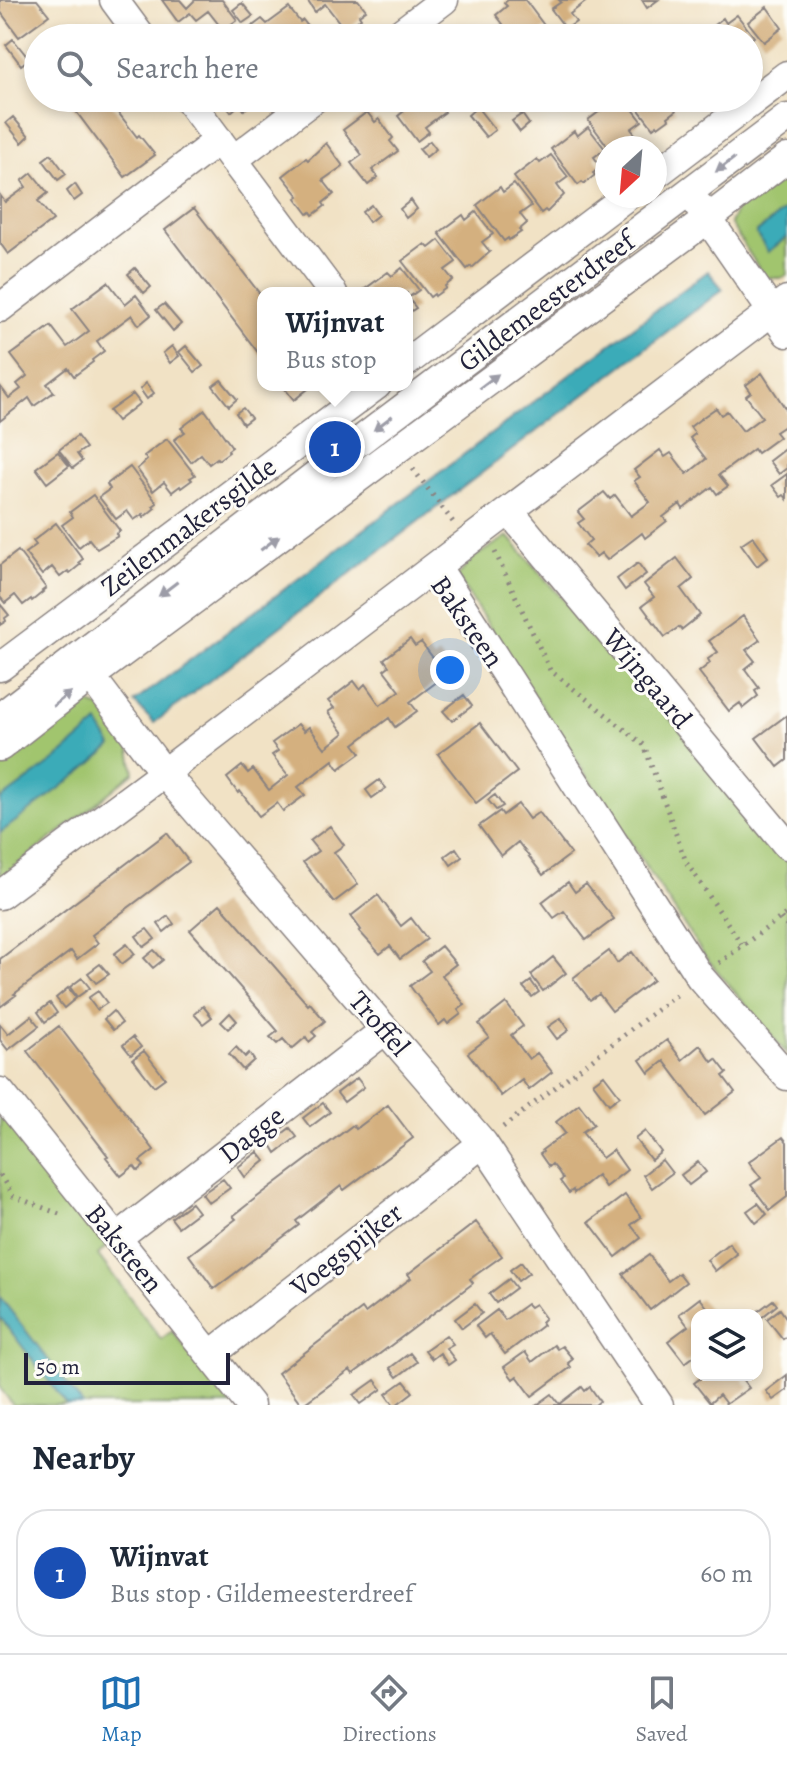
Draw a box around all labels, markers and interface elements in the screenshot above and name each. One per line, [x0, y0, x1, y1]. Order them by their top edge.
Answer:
search box [24, 24, 763, 112]
icon: search [52, 46, 96, 90]
text: Search here [116, 48, 259, 88]
north arrow [595, 136, 667, 208]
one-way arrow [715, 157, 735, 173]
street label: Gildemeesterdreef [450, 221, 646, 381]
popup [257, 287, 413, 391]
text: Wijnvat [286, 302, 384, 342]
text: Bus stop [286, 342, 377, 377]
one-way arrow [478, 373, 500, 389]
one-way arrow [373, 415, 393, 431]
pin: 1 [309, 417, 361, 477]
street label: Zeilenmakersgilde [93, 448, 284, 605]
one-way arrow [260, 536, 280, 552]
street label: Baksteen [422, 568, 513, 675]
one-way arrow [157, 580, 178, 596]
street label: Wijngaard [593, 620, 701, 738]
your location [430, 650, 470, 690]
one-way arrow [52, 691, 72, 707]
street label: Troffel [340, 983, 418, 1065]
street label: Dagge [211, 1097, 292, 1172]
street label: Voegspijker [282, 1194, 411, 1306]
street label: Baksteen [77, 1196, 172, 1301]
map controls [691, 1309, 763, 1381]
button: layers [691, 1309, 763, 1381]
scale bar [24, 1349, 230, 1385]
text: 50 m [36, 1352, 80, 1382]
text: Nearby [32, 1434, 135, 1481]
text: Wijnvat [110, 1536, 209, 1576]
text: 1 [55, 1556, 65, 1591]
text: 60 m [700, 1556, 753, 1591]
text: Bus stop · Gildemeesterdreef [110, 1576, 413, 1611]
tab: Map [99, 1671, 143, 1749]
tab: Directions [342, 1671, 437, 1749]
tab: Saved [635, 1671, 688, 1749]

